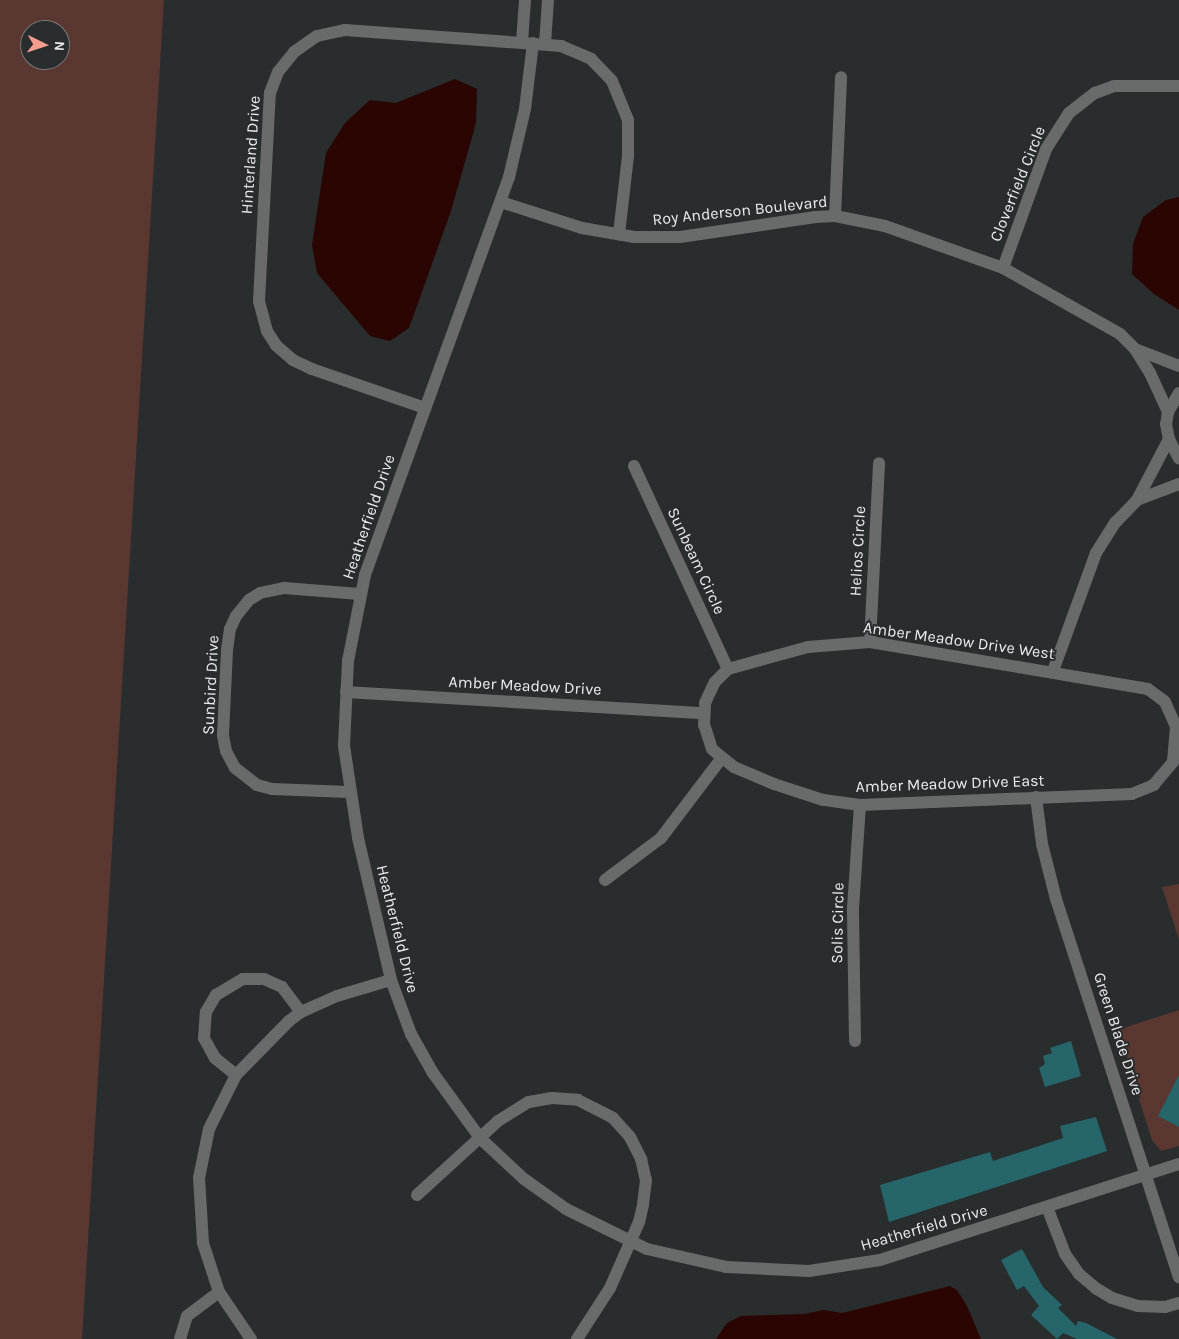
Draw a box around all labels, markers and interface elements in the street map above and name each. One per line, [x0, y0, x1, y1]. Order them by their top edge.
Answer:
north arrow [20, 20, 70, 70]
text: N [51, 40, 68, 52]
street label: Hinterland Drive [237, 95, 265, 215]
street label: Cloverfield Circle [986, 124, 1050, 244]
street label: Roy Anderson Boulevard [652, 192, 828, 230]
street label: Heatherfield Drive [339, 452, 399, 582]
street label: Sunbeam Circle [663, 505, 729, 617]
street label: Helios Circle [846, 505, 870, 597]
street label: Amber Meadow Drive West [862, 618, 1056, 664]
street label: Sunbird Drive [199, 635, 223, 735]
street label: Amber Meadow Drive [448, 672, 602, 700]
street label: Amber Meadow Drive East [855, 771, 1045, 797]
street label: Heatherfield Drive [372, 863, 422, 995]
street label: Solis Circle [828, 882, 848, 964]
street label: Green Blade Drive [1089, 970, 1147, 1098]
street label: Heatherfield Drive [858, 1201, 990, 1255]

